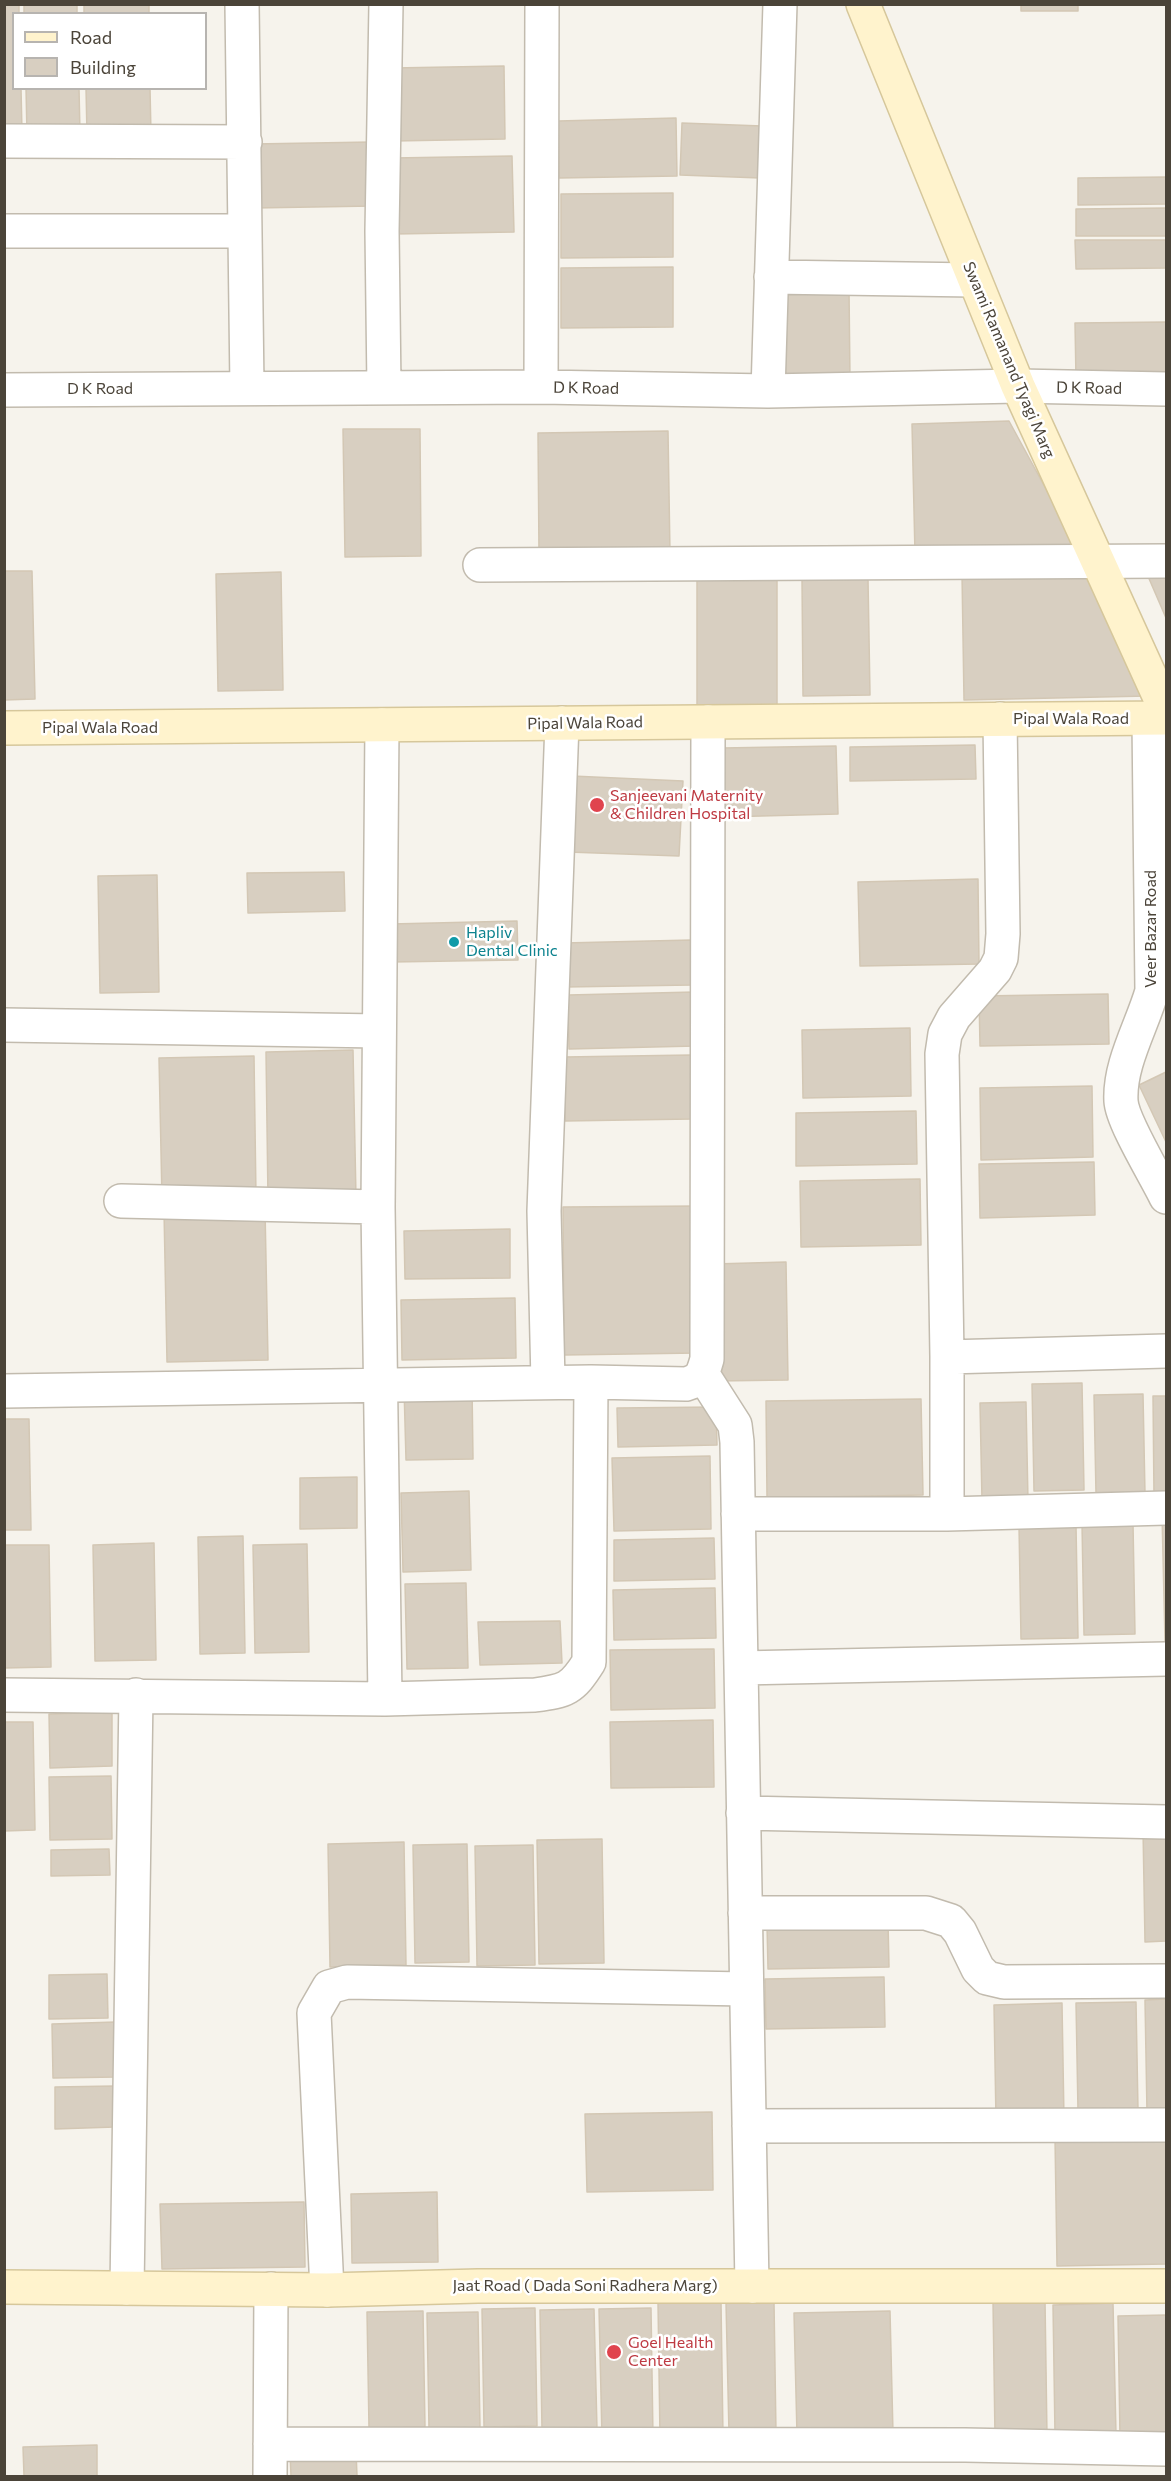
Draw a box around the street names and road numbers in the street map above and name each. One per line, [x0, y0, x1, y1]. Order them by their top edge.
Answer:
street label: Swami Ramanand Tyagi Marg [959, 259, 1059, 461]
street label: D K Road [553, 378, 619, 398]
street label: D K Road [1056, 378, 1122, 398]
street label: D K Road [67, 379, 133, 399]
street label: Pipal Wala Road [1013, 709, 1129, 729]
street label: Pipal Wala Road [527, 712, 643, 734]
street label: Pipal Wala Road [42, 718, 158, 738]
street label: Veer Bazar Road [1141, 870, 1161, 988]
street label: Jaat Road ( Dada Soni Radhera Marg) [452, 2276, 718, 2296]

